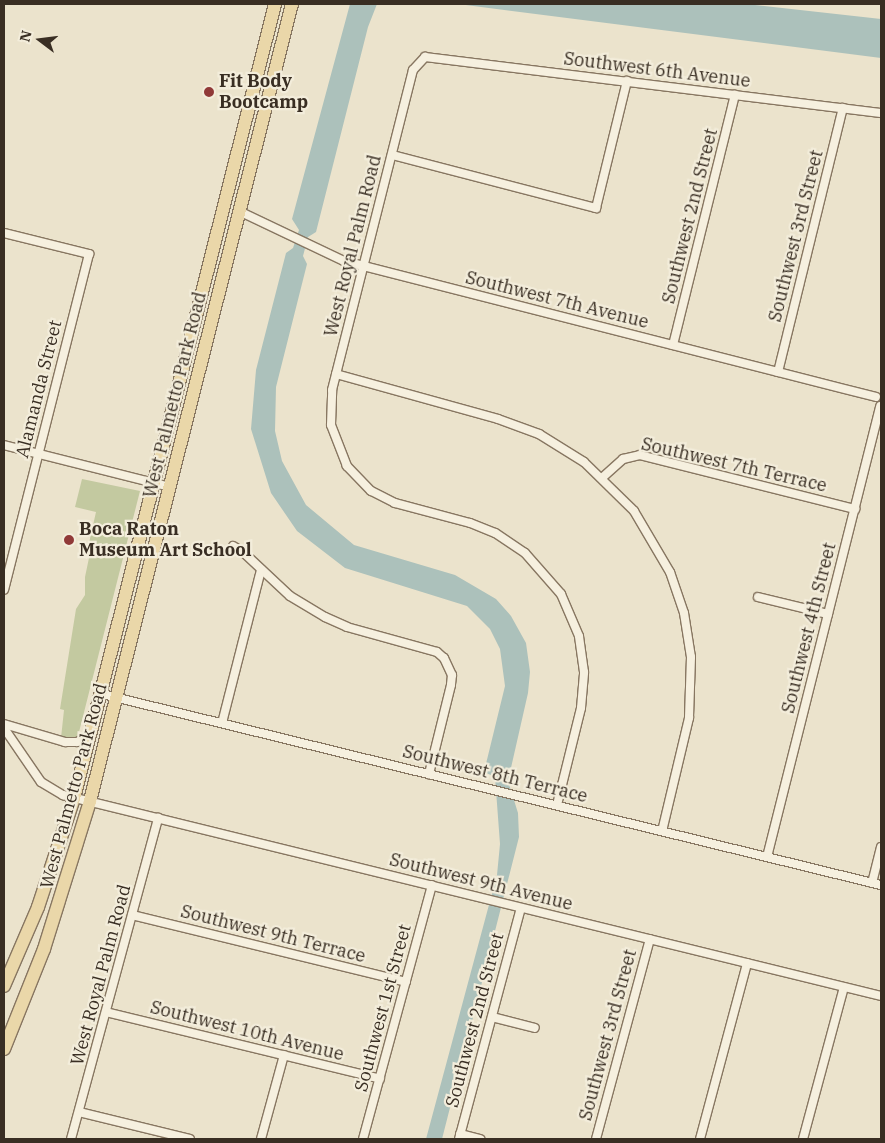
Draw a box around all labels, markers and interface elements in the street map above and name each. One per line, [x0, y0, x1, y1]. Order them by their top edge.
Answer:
north arrow [15, 15, 65, 65]
text: N [15, 28, 36, 44]
street label: Southwest 6th Avenue [562, 48, 752, 92]
place label: Fit Body Bootcamp [219, 71, 308, 114]
marker: Fit Body Bootcamp [203, 86, 215, 98]
street label: Southwest 2nd Street [658, 126, 722, 306]
street label: Southwest 3rd Street [764, 148, 828, 324]
street label: West Royal Palm Road [320, 153, 386, 339]
street label: Southwest 7th Avenue [463, 267, 651, 333]
street label: West Palmetto Park Road [139, 290, 211, 500]
street label: Alamanda Street [11, 318, 67, 460]
street label: Southwest 7th Terrace [639, 433, 829, 497]
place label: Boca Raton Museum Art School [79, 519, 252, 562]
marker: Boca Raton Museum Art School [63, 534, 75, 546]
street label: Southwest 4th Street [777, 540, 841, 716]
street label: West Palmetto Park Road [36, 681, 112, 891]
street label: Southwest 8th Terrace [400, 741, 590, 807]
street label: Southwest 9th Avenue [387, 849, 575, 915]
street label: West Royal Palm Road [66, 882, 136, 1068]
street label: Southwest 9th Terrace [178, 901, 368, 967]
street label: Southwest 1st Street [350, 922, 416, 1094]
street label: Southwest 2nd Street [441, 930, 509, 1110]
street label: Southwest 3rd Street [575, 947, 641, 1123]
street label: Southwest 10th Avenue [148, 996, 346, 1066]

